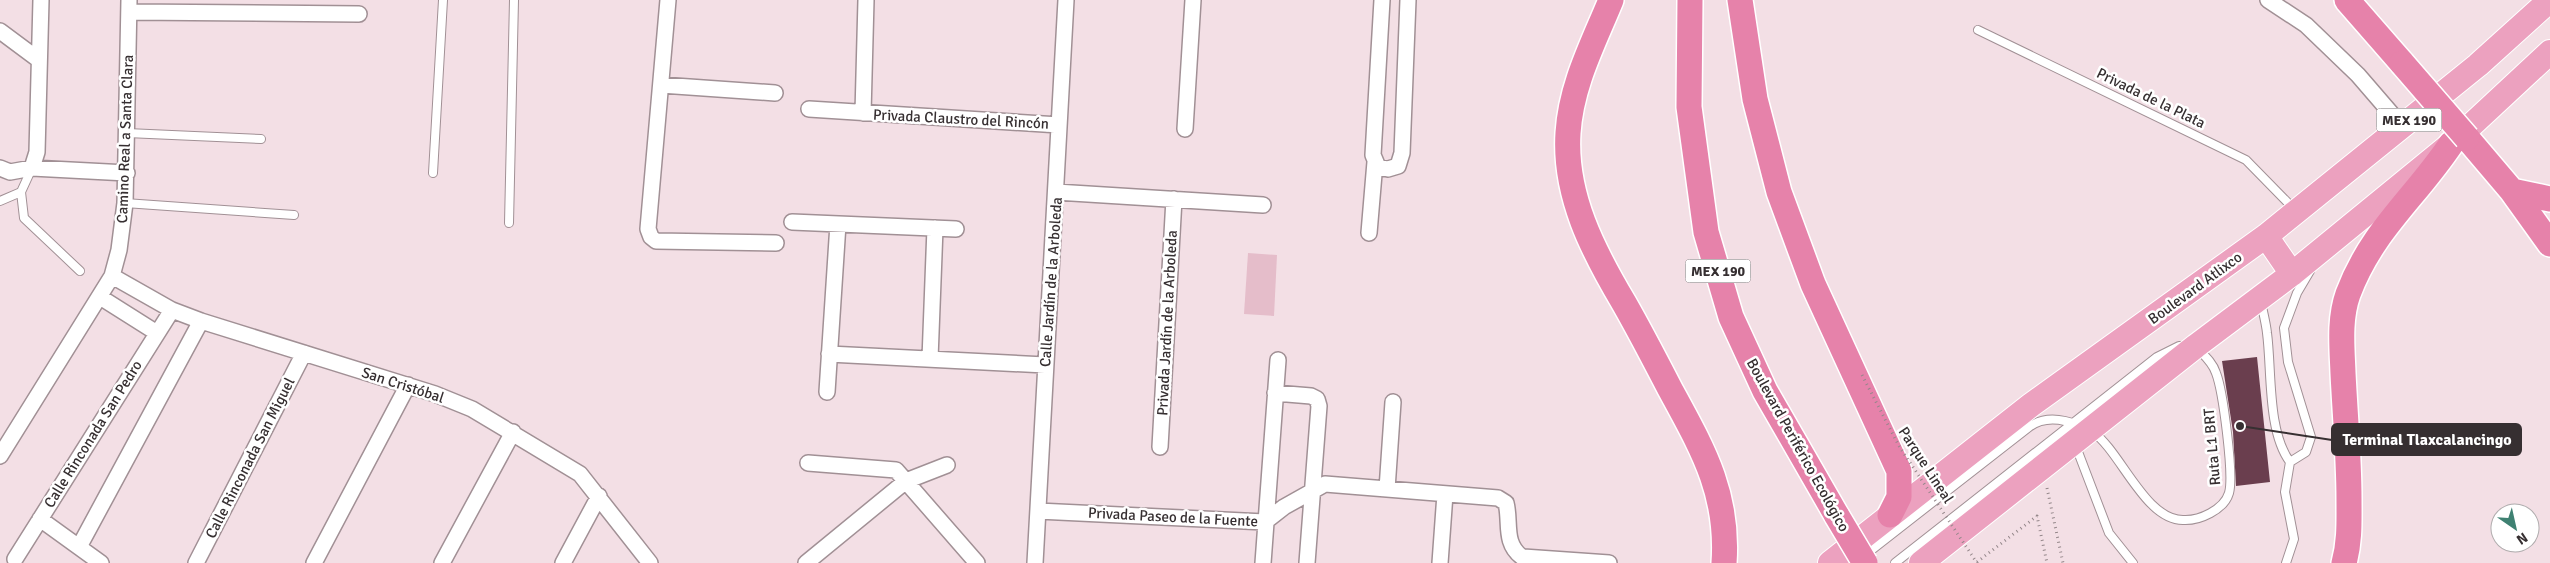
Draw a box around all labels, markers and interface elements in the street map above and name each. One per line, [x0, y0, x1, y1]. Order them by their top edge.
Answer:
street label: Camino Real a Santa Clara [113, 54, 137, 224]
street label: Privada de la Plata [2094, 64, 2208, 132]
street label: Privada Claustro del Rincón [873, 105, 1049, 133]
road number: MEX 190 [2376, 108, 2442, 132]
street label: Calle Jardín de la Arboleda [1036, 196, 1066, 368]
street label: Privada Jardín de la Arboleda [1153, 230, 1181, 416]
street label: Boulevard Atlixco [2145, 248, 2246, 328]
road number: MEX 190 [1686, 260, 1750, 282]
street label: Boulevard Periférico Ecológico [1743, 355, 1853, 535]
street label: Calle Rinconada San Pedro [40, 357, 146, 511]
street label: San Cristóbal [359, 363, 447, 407]
street label: Calle Rinconada San Miguel [202, 375, 298, 541]
street label: Ruta L1 BRT [2200, 407, 2224, 486]
street label: Parque Lineal [1895, 423, 1957, 507]
callout: Terminal Tlaxcalancingo [2332, 424, 2521, 455]
text: Terminal Tlaxcalancingo [2342, 430, 2512, 450]
north arrow [2490, 503, 2540, 553]
street label: Privada Paseo de la Fuente [1088, 504, 1258, 530]
text: N [2513, 529, 2531, 548]

